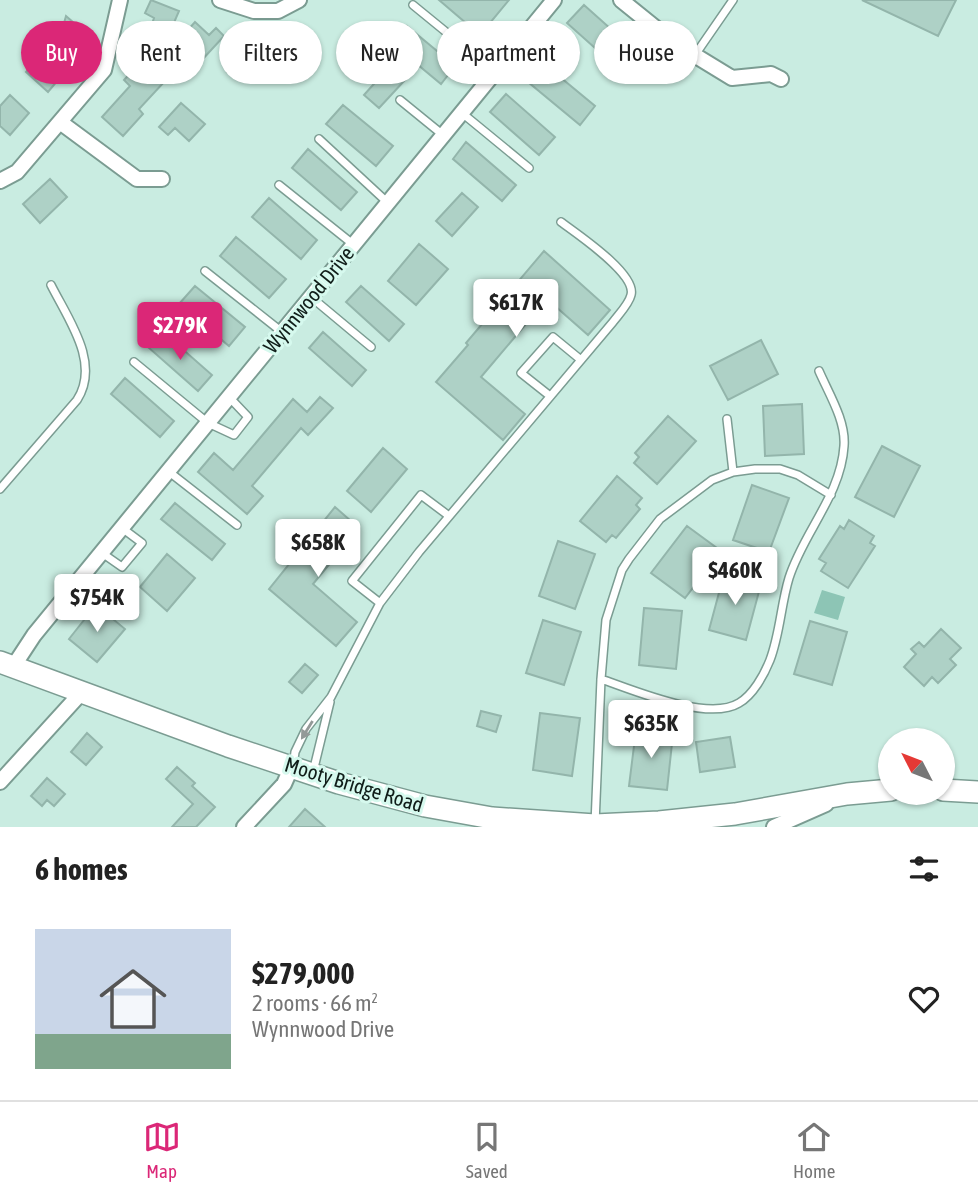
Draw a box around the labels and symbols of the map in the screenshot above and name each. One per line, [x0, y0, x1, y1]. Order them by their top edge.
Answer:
street label: Wynnwood Drive [258, 241, 358, 357]
pin: $617K [467, 280, 565, 339]
pin: $279K [131, 302, 229, 362]
pin: $658K [269, 520, 367, 579]
pin: $460K [686, 548, 784, 607]
pin: $754K [48, 574, 146, 634]
pin: $635K [602, 700, 700, 760]
one-way arrow [301, 720, 314, 740]
north arrow [878, 728, 956, 805]
street label: Mooty Bridge Road [282, 752, 426, 816]

